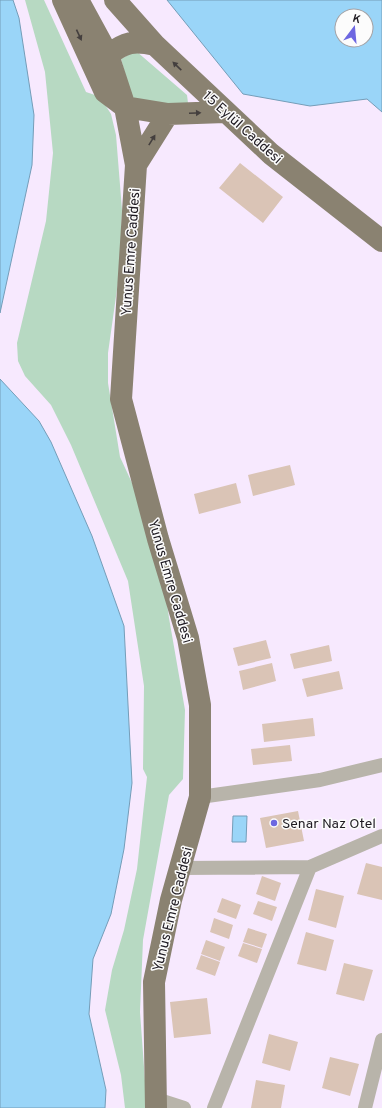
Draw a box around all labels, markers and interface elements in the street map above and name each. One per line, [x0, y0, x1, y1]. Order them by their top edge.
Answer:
north arrow [334, 8, 374, 48]
text: K [351, 12, 362, 27]
one-way arrow [76, 30, 82, 41]
one-way arrow [172, 61, 182, 71]
street label: 15 Eylül Caddesi [199, 88, 285, 168]
one-way arrow [189, 110, 202, 116]
one-way arrow [148, 134, 156, 145]
street label: Yunus Emre Caddesi [119, 188, 144, 316]
street label: Yunus Emre Caddesi [144, 518, 195, 645]
place label: Senar Naz Otel [282, 816, 376, 833]
marker: Senar Naz Otel [269, 818, 279, 828]
street label: Yunus Emre Caddesi [150, 845, 197, 973]

